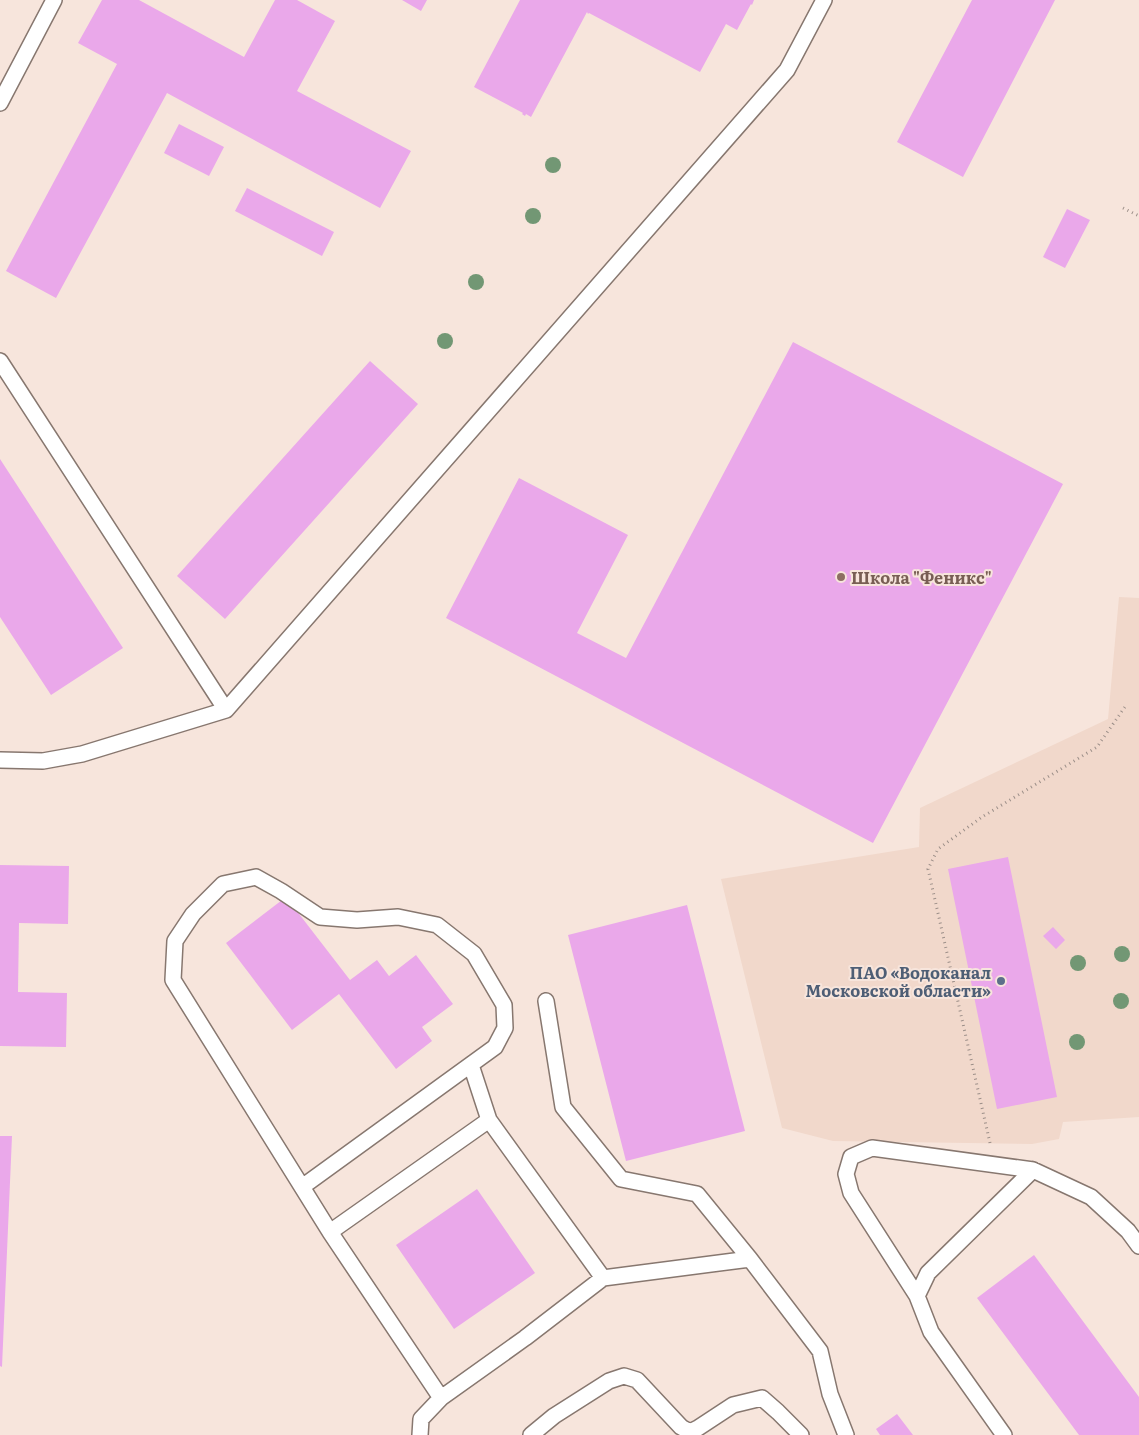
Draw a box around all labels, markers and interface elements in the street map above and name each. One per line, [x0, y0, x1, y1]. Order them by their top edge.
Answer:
place label: Школа "Феникс" [851, 565, 992, 589]
marker: Школа "Феникс" [835, 571, 847, 583]
place label: ПАО «Водоканал Московской области» [806, 960, 991, 1002]
marker: ПАО «Водоканал Московской области» [995, 975, 1007, 987]

